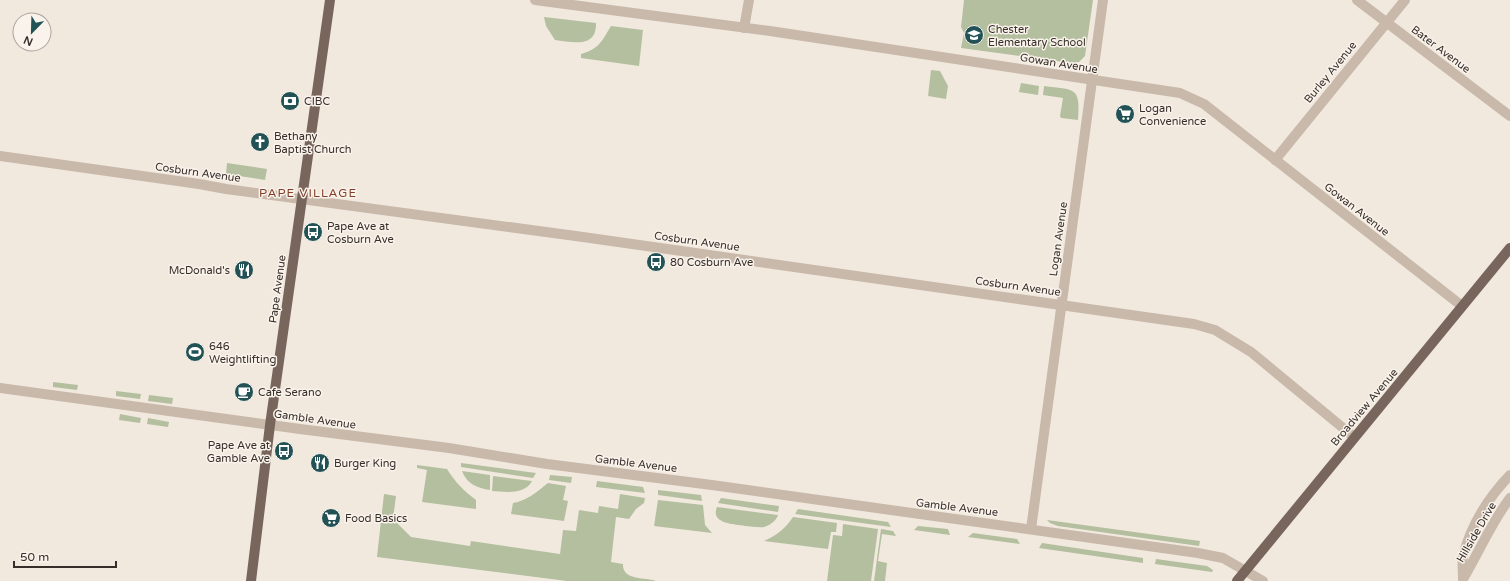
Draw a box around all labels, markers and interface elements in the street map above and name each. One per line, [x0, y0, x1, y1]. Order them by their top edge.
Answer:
north arrow [12, 12, 52, 52]
place label: Chester Elementary School [988, 23, 1086, 49]
street label: Bater Avenue [1409, 23, 1473, 76]
school or university icon: Chester Elementary School [963, 24, 985, 46]
text: N [22, 33, 35, 48]
street label: Burley Avenue [1302, 39, 1359, 106]
street label: Gowan Avenue [1019, 51, 1099, 76]
bank icon: CIBC [279, 90, 301, 112]
place label: CIBC [304, 95, 330, 108]
place label: Logan Convenience [1139, 102, 1206, 128]
supermarket icon: Logan Convenience [1114, 103, 1136, 125]
place label: Bethany Baptist Church [274, 130, 352, 156]
church icon: Bethany Baptist Church [249, 131, 271, 153]
street label: Cosburn Avenue [154, 160, 242, 185]
street label: Gowan Avenue [1322, 180, 1392, 239]
district label: PAPE VILLAGE [259, 186, 357, 200]
street label: Logan Avenue [1047, 201, 1070, 277]
place label: Pape Ave at Cosburn Ave [327, 220, 394, 246]
bus stop icon: Pape Ave at Cosburn Ave [302, 221, 324, 243]
street label: Cosburn Avenue [653, 229, 741, 254]
bus stop icon: 80 Cosburn Ave [645, 251, 667, 273]
street label: Pape Avenue [266, 254, 289, 324]
place label: 80 Cosburn Ave [670, 256, 753, 269]
restaurant icon: McDonald's [233, 259, 255, 281]
place label: McDonald's [169, 264, 230, 277]
street label: Cosburn Avenue [974, 274, 1062, 299]
place label: 646 Weightlifting [209, 340, 277, 366]
sports icon: 646 Weightlifting [184, 341, 206, 363]
street label: Broadview Avenue [1328, 366, 1401, 449]
cafe icon: Cafe Serano [233, 381, 255, 403]
place label: Cafe Serano [258, 386, 322, 399]
street label: Gamble Avenue [273, 407, 357, 432]
place label: Pape Ave at Gamble Ave [207, 439, 270, 465]
bus stop icon: Pape Ave at Gamble Ave [273, 440, 295, 462]
restaurant icon: Burger King [309, 452, 331, 474]
street label: Gamble Avenue [594, 452, 678, 475]
place label: Burger King [334, 457, 396, 470]
street label: Gamble Avenue [915, 496, 999, 519]
street label: Hillside Drive [1454, 500, 1499, 565]
supermarket icon: Food Basics [320, 507, 342, 529]
place label: Food Basics [345, 512, 407, 525]
scale bar [14, 543, 116, 569]
text: 50 m [20, 550, 49, 564]

